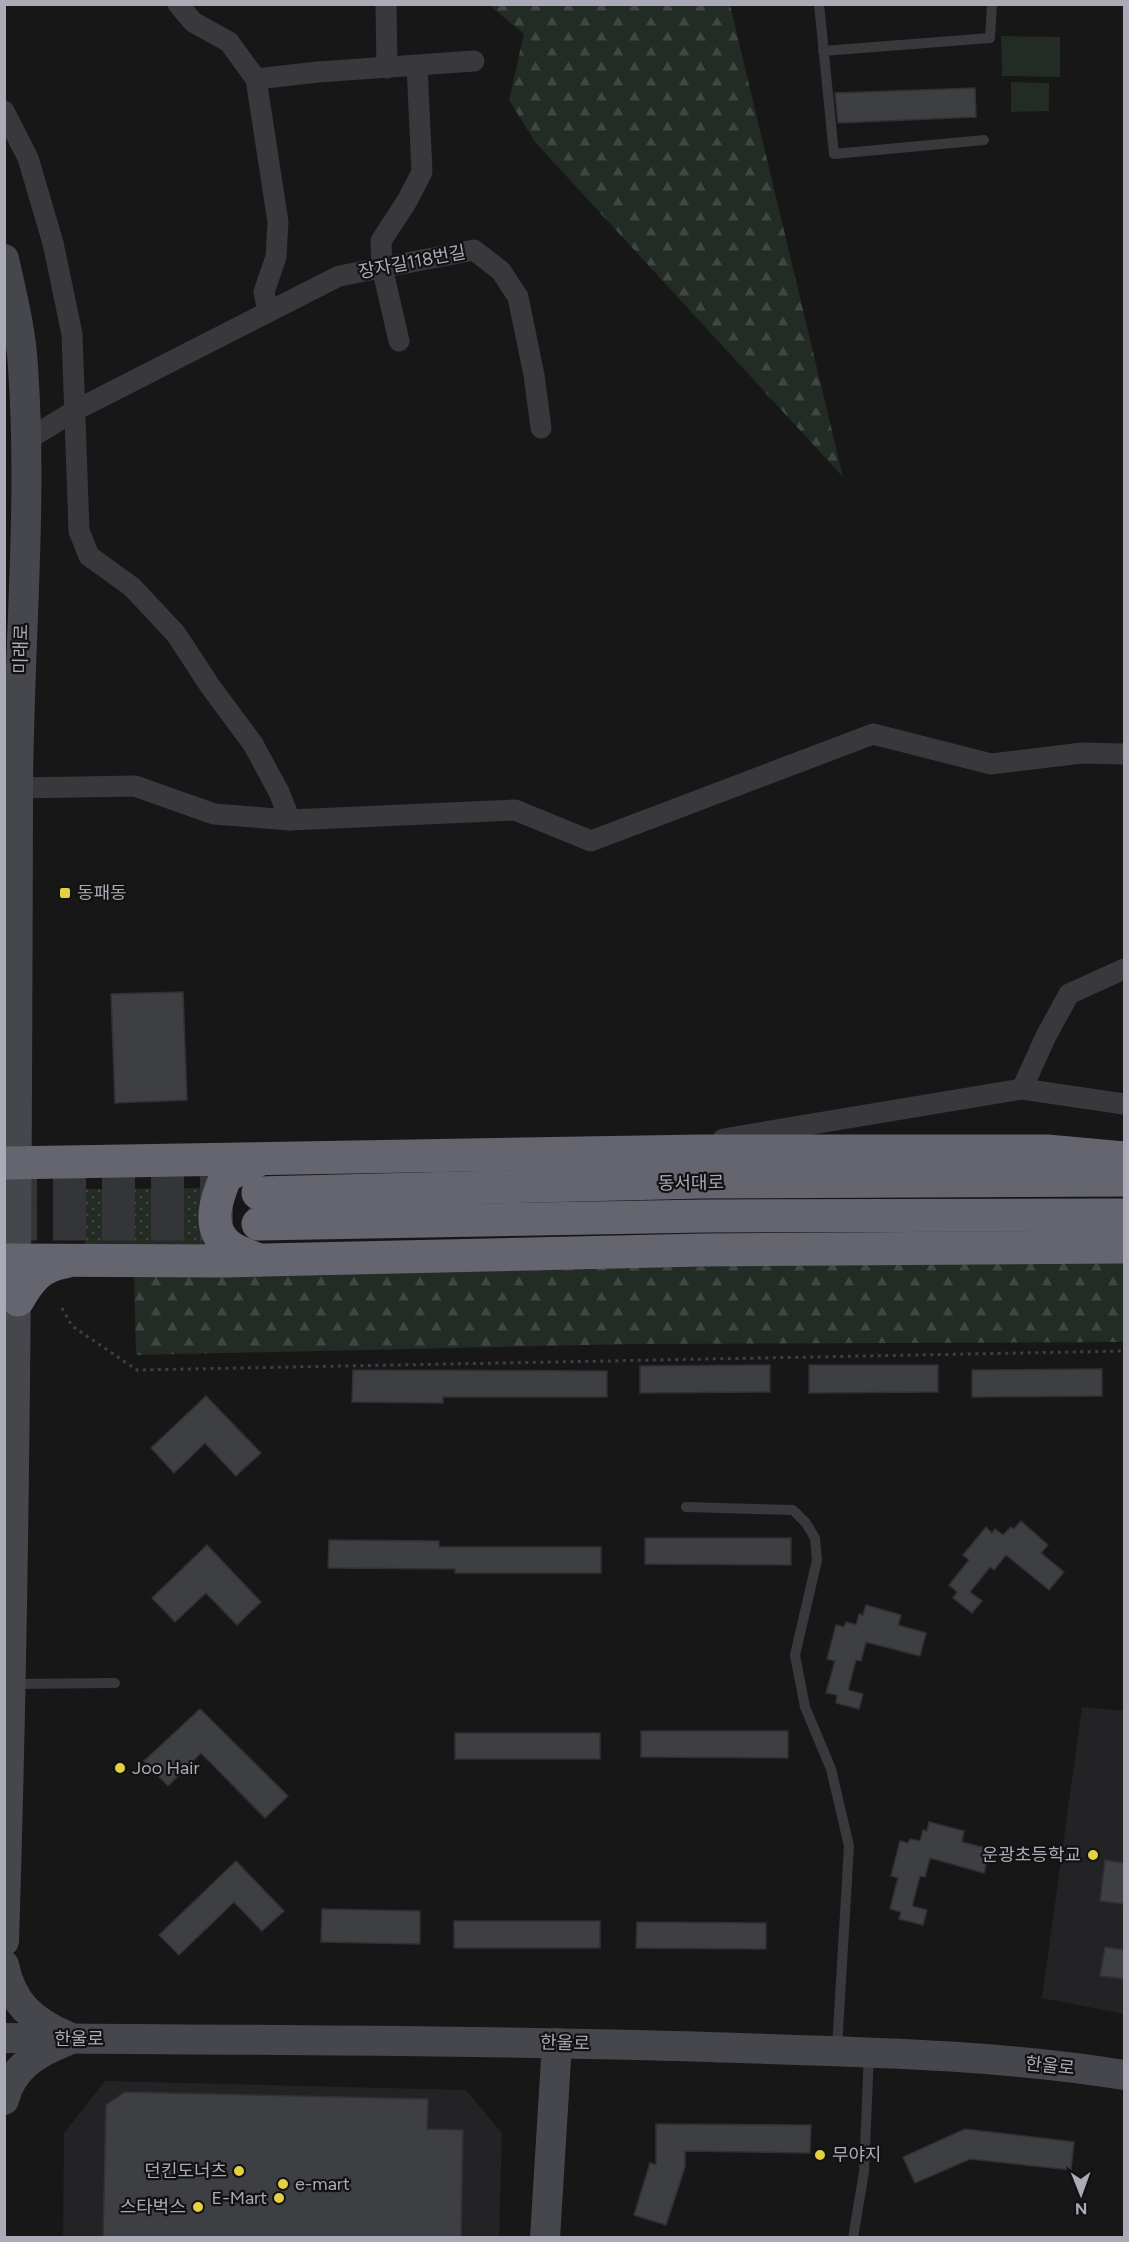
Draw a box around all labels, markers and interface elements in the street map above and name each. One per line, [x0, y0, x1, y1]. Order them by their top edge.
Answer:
street label: 장자길118번길 [357, 241, 467, 283]
street label: 미래로 [10, 624, 32, 674]
place label: 동패동 [77, 882, 127, 904]
marker: 동패동 [58, 886, 72, 900]
street label: 동서대로 [658, 1171, 724, 1195]
place label: Joo Hair [132, 1757, 200, 1779]
marker: Joo Hair [113, 1761, 127, 1775]
place label: 운광초등학교 [982, 1844, 1081, 1866]
marker: 운광초등학교 [1086, 1848, 1100, 1862]
street label: 한울로 [54, 2028, 104, 2050]
street label: 한울로 [540, 2032, 590, 2054]
street label: 한울로 [1024, 2052, 1076, 2080]
place label: 무야지 [832, 2144, 882, 2166]
marker: 무야지 [813, 2148, 827, 2162]
place label: 던킨도너츠 [144, 2160, 227, 2182]
marker: 던킨도너츠 [232, 2164, 246, 2178]
north arrow [1051, 2164, 1111, 2224]
place label: e-mart [295, 2173, 350, 2195]
marker: e-mart [276, 2177, 290, 2191]
place label: E-Mart [212, 2187, 267, 2209]
marker: E-Mart [272, 2191, 286, 2205]
place label: 스타벅스 [120, 2196, 186, 2218]
text: N [1075, 2199, 1088, 2218]
marker: 스타벅스 [191, 2200, 205, 2214]

